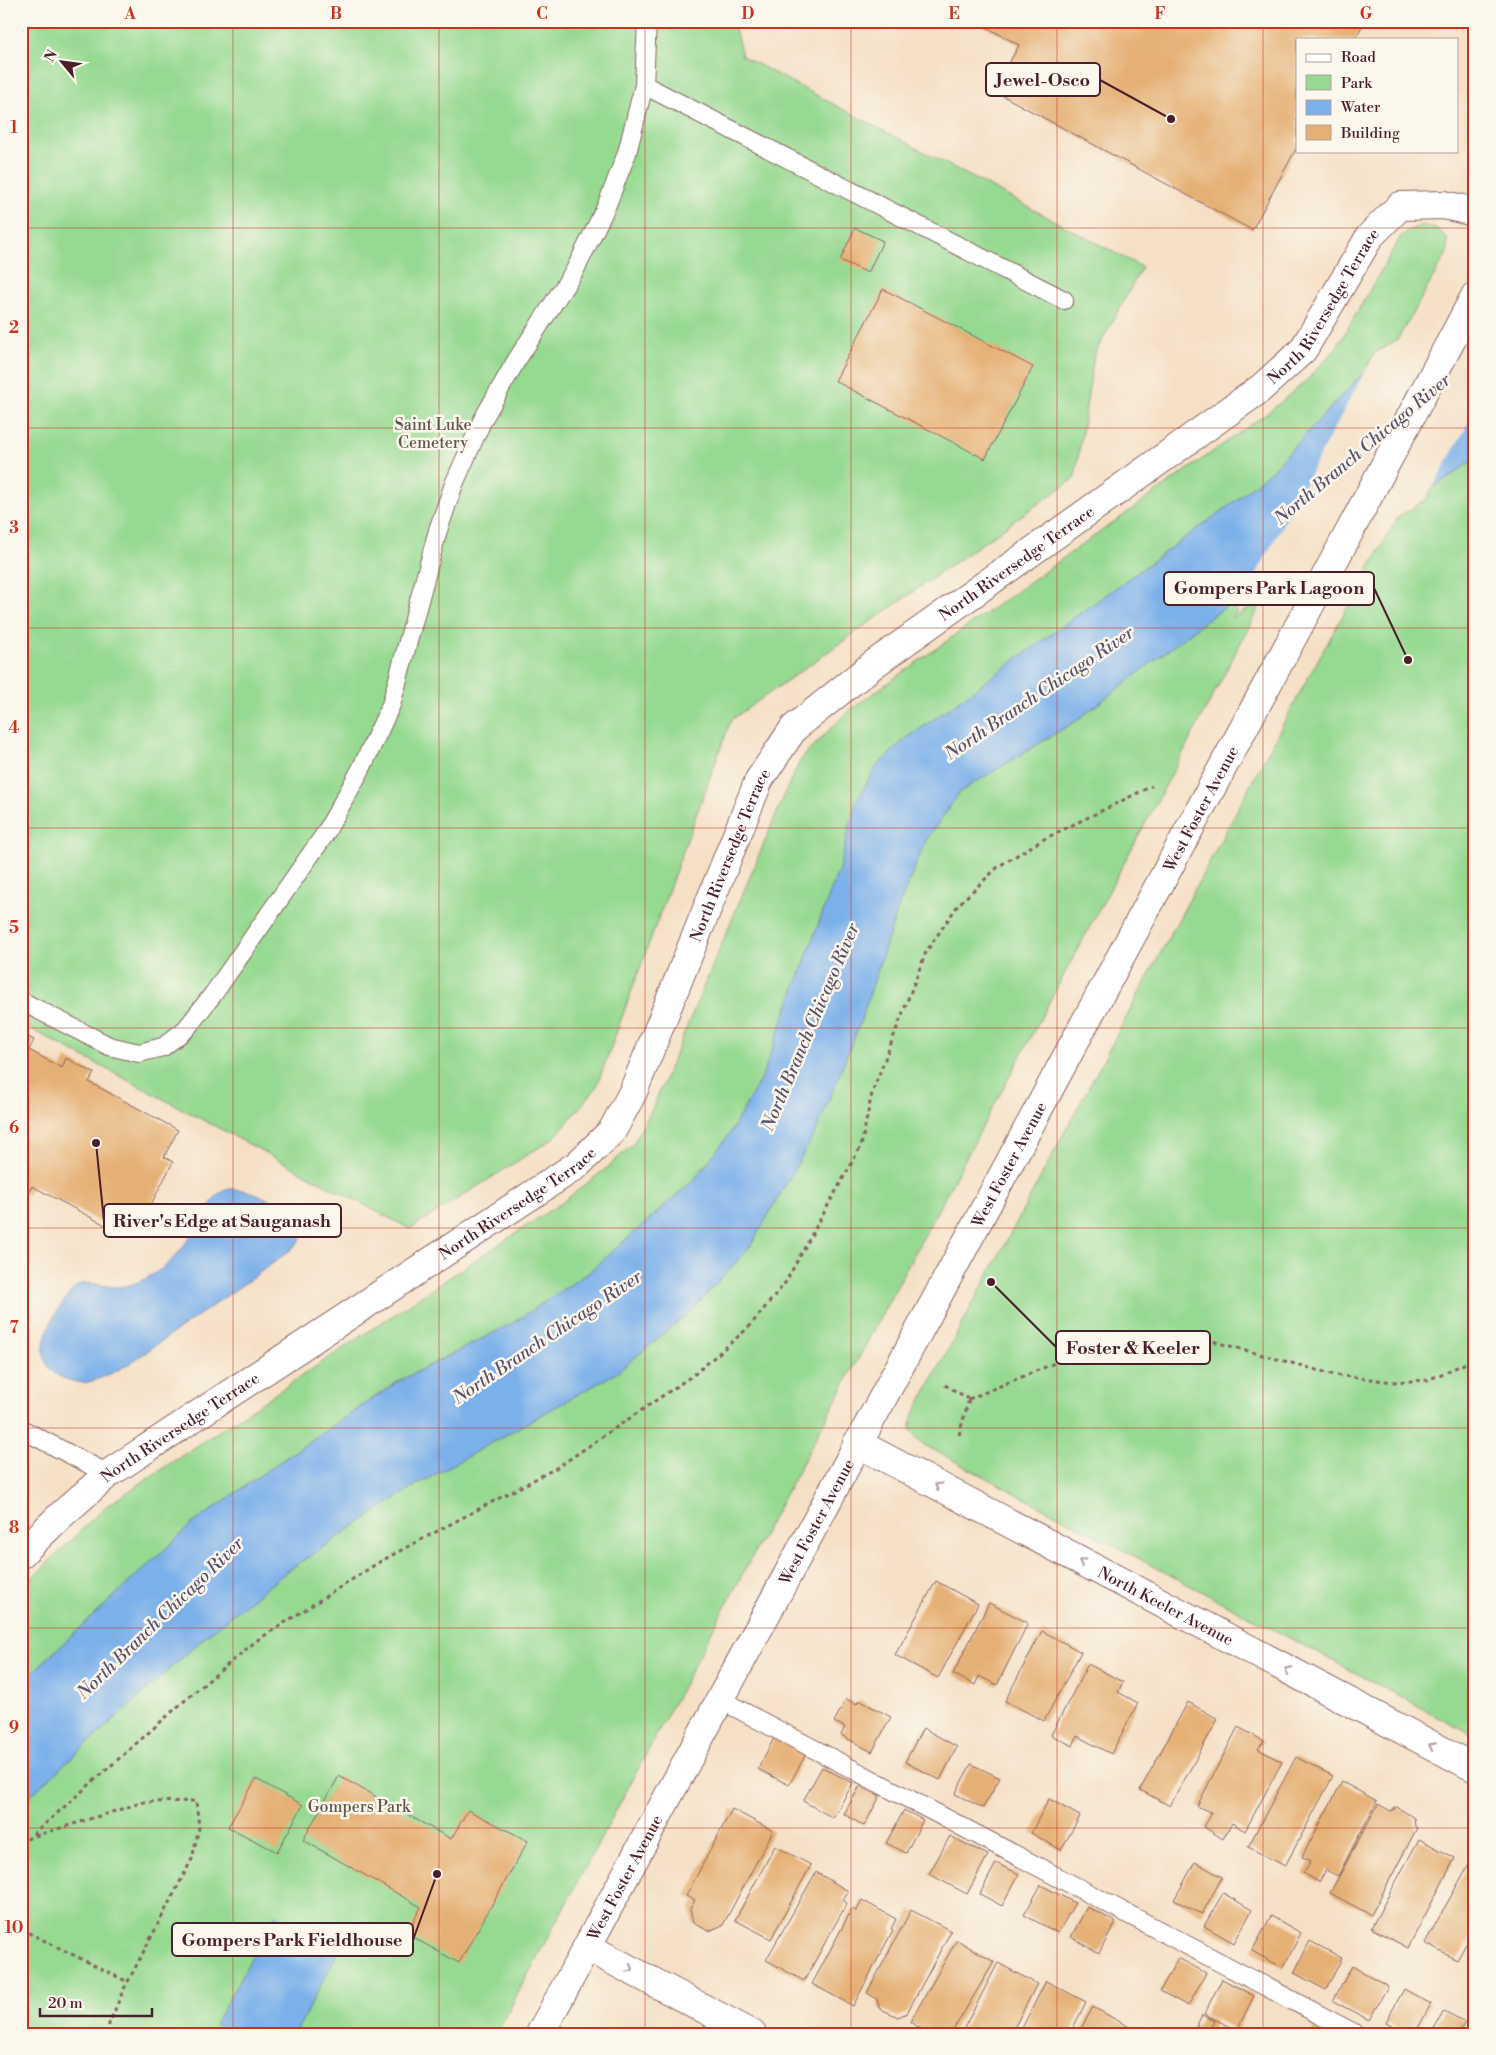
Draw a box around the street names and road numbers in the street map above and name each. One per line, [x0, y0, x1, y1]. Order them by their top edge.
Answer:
street label: North Riversedge Terrace [1263, 224, 1384, 389]
street label: North Riversedge Terrace [935, 502, 1098, 626]
street label: West Foster Avenue [1159, 743, 1243, 876]
street label: North Riversedge Terrace [686, 765, 775, 945]
street label: West Foster Avenue [967, 1098, 1052, 1232]
street label: North Riversedge Terrace [435, 1143, 600, 1264]
street label: North Riversedge Terrace [97, 1368, 263, 1487]
street label: West Foster Avenue [775, 1456, 859, 1589]
street label: North Keeler Avenue [1094, 1562, 1237, 1650]
street label: West Foster Avenue [583, 1811, 667, 1945]

